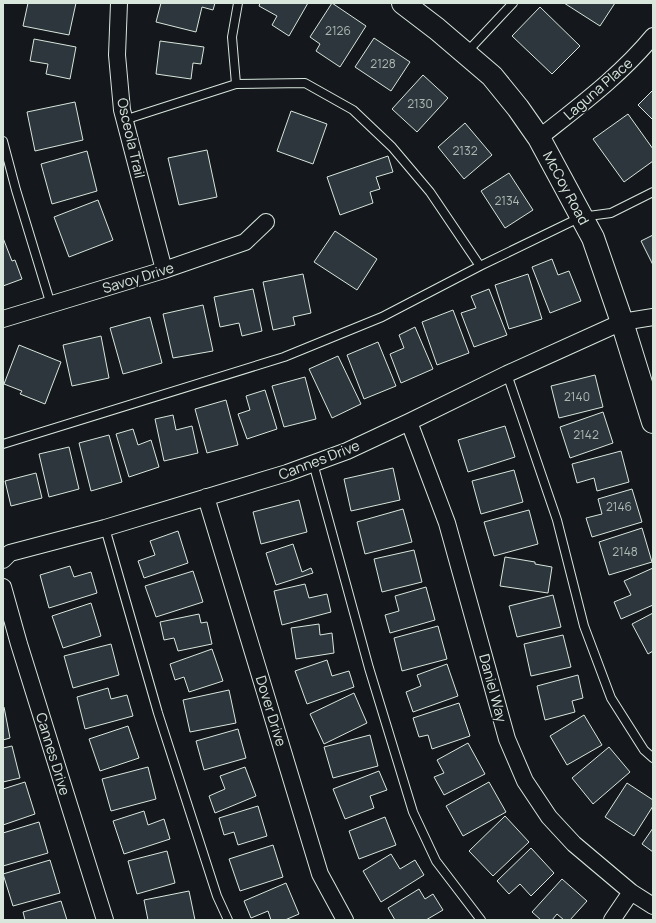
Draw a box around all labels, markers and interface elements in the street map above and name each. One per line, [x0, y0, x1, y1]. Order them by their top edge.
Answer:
house number: 2126 [325, 22, 351, 39]
street label: Laguna Place [559, 53, 636, 124]
house number: 2128 [370, 55, 396, 72]
house number: 2130 [407, 95, 433, 112]
street label: Osceola Trail [113, 96, 150, 180]
house number: 2132 [453, 142, 478, 159]
street label: McCoy Road [539, 148, 594, 228]
house number: 2134 [494, 192, 520, 209]
street label: Savoy Drive [100, 258, 176, 297]
house number: 2140 [564, 388, 590, 405]
house number: 2142 [573, 426, 599, 443]
street label: Cannes Drive [276, 435, 362, 484]
house number: 2146 [606, 498, 632, 515]
house number: 2148 [612, 543, 638, 560]
street label: Daniel Way [475, 651, 512, 725]
street label: Dover Drive [252, 673, 291, 749]
street label: Cannes Drive [32, 710, 75, 797]

